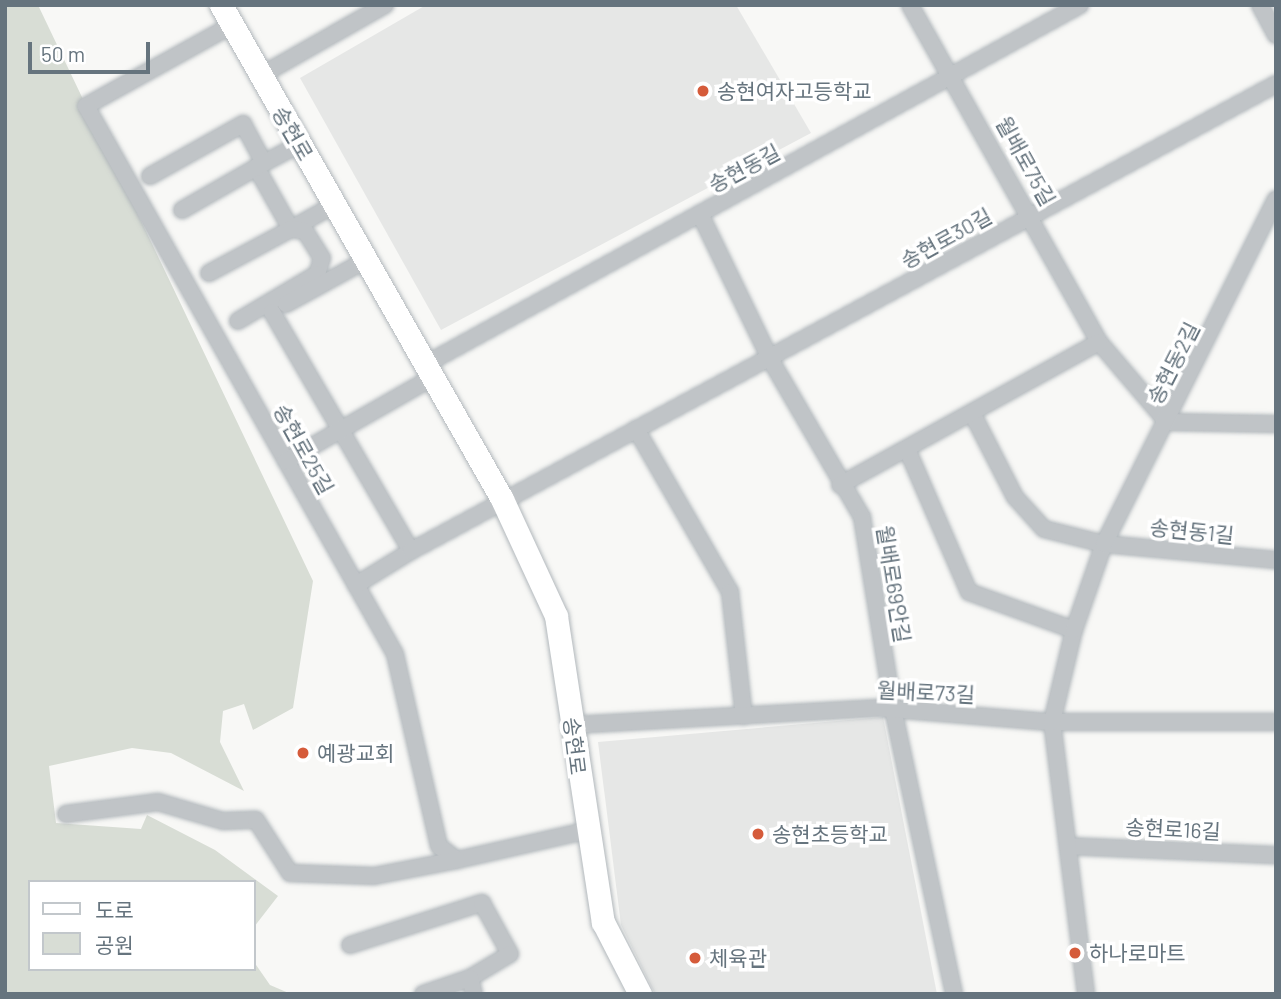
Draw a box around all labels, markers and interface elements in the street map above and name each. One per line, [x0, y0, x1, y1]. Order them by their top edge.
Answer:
scale bar [32, 28, 154, 72]
text: 50 m [41, 41, 85, 66]
place label: 송현여자고등학교 [717, 78, 872, 104]
marker: 송현여자고등학교 [695, 83, 711, 99]
street label: 송현로 [268, 102, 318, 164]
street label: 월배로75길 [991, 112, 1061, 210]
street label: 송현동길 [704, 139, 784, 197]
street label: 송현로30길 [896, 203, 996, 273]
street label: 송현동2길 [1142, 318, 1204, 408]
street label: 송현로25길 [269, 399, 339, 499]
street label: 송현동1길 [1149, 514, 1235, 548]
street label: 월배로69안길 [872, 524, 916, 644]
street label: 월배로73길 [876, 677, 976, 707]
street label: 송현로 [559, 716, 591, 776]
place label: 예광교회 [317, 740, 394, 766]
marker: 예광교회 [295, 745, 311, 761]
street label: 송현로16길 [1125, 814, 1221, 844]
place label: 송현초등학교 [772, 821, 888, 847]
marker: 송현초등학교 [750, 826, 766, 842]
legend [28, 880, 256, 971]
text: 도로 [95, 897, 134, 922]
text: 공원 [95, 932, 134, 957]
place label: 하나로마트 [1089, 940, 1186, 966]
place label: 체육관 [709, 945, 767, 971]
marker: 하나로마트 [1067, 945, 1083, 961]
marker: 체육관 [687, 950, 703, 966]

